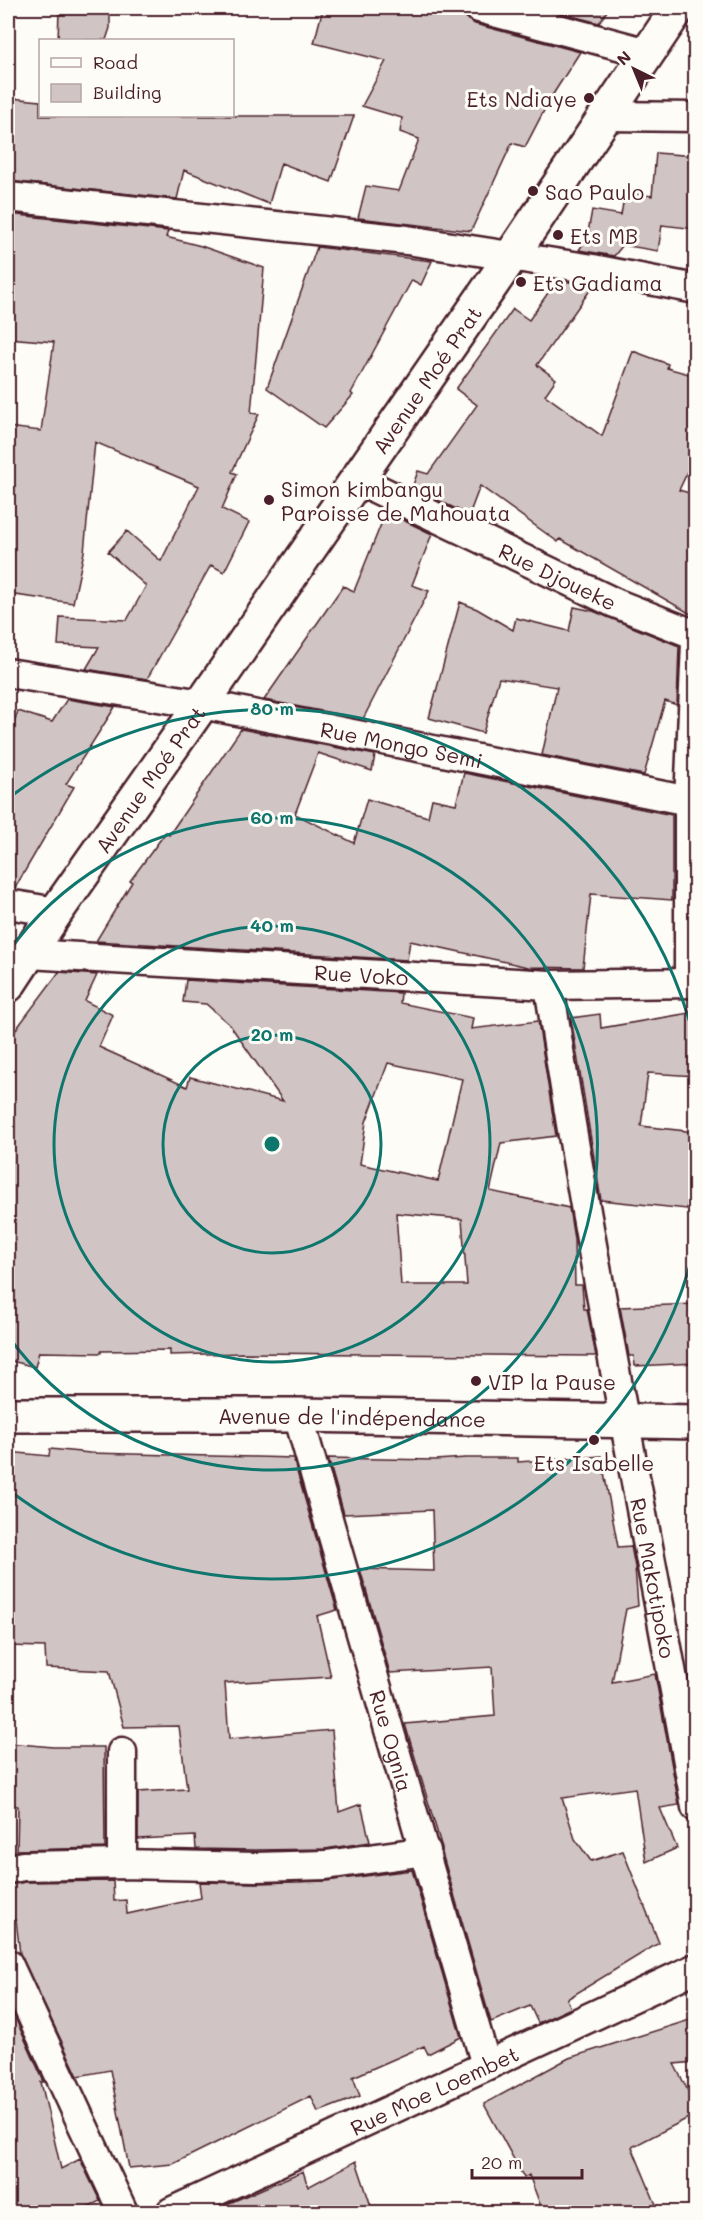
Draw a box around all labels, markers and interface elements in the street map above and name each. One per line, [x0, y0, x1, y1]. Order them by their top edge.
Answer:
legend [39, 39, 234, 117]
north arrow [604, 39, 664, 99]
text: N [612, 46, 635, 69]
text: Road [93, 50, 138, 74]
text: Building [93, 80, 161, 104]
place label: Ets Ndiaye [467, 85, 577, 112]
marker: Ets Ndiaye [582, 91, 596, 105]
place label: Sao Paulo [545, 178, 644, 205]
marker: Sao Paulo [526, 184, 540, 198]
place label: Ets MB [570, 222, 638, 249]
marker: Ets MB [551, 228, 565, 242]
place label: Ets Gadiama [533, 269, 663, 296]
marker: Ets Gadiama [514, 275, 528, 289]
street label: Avenue Moé Prat [366, 300, 487, 459]
place label: Simon kimbangu Paroisse de Mahouata [281, 475, 511, 526]
marker: Simon kimbangu Paroisse de Mahouata [262, 493, 276, 507]
street label: Rue Djoueke [495, 536, 621, 615]
text: 80 m [250, 696, 294, 720]
street label: Avenue Moé Prat [88, 700, 210, 858]
street label: Rue Mongo Semi [318, 714, 485, 773]
text: 60 m [250, 805, 294, 829]
text: 40 m [250, 913, 294, 937]
street label: Rue Voko [314, 958, 409, 990]
text: 20 m [251, 1022, 293, 1046]
centre of rings [262, 1134, 282, 1154]
place label: VIP la Pause [488, 1368, 616, 1395]
marker: VIP la Pause [469, 1374, 483, 1388]
street label: Avenue de l'indépendance [218, 1401, 486, 1432]
marker: Ets Isabelle [587, 1433, 601, 1447]
place label: Ets Isabelle [534, 1449, 654, 1476]
street label: Rue Makotipoko [626, 1495, 682, 1660]
street label: Rue Ognia [365, 1687, 420, 1795]
street label: Rue Moe Loembet [346, 2039, 522, 2140]
scale bar [472, 2142, 582, 2180]
text: 20 m [481, 2150, 522, 2174]

